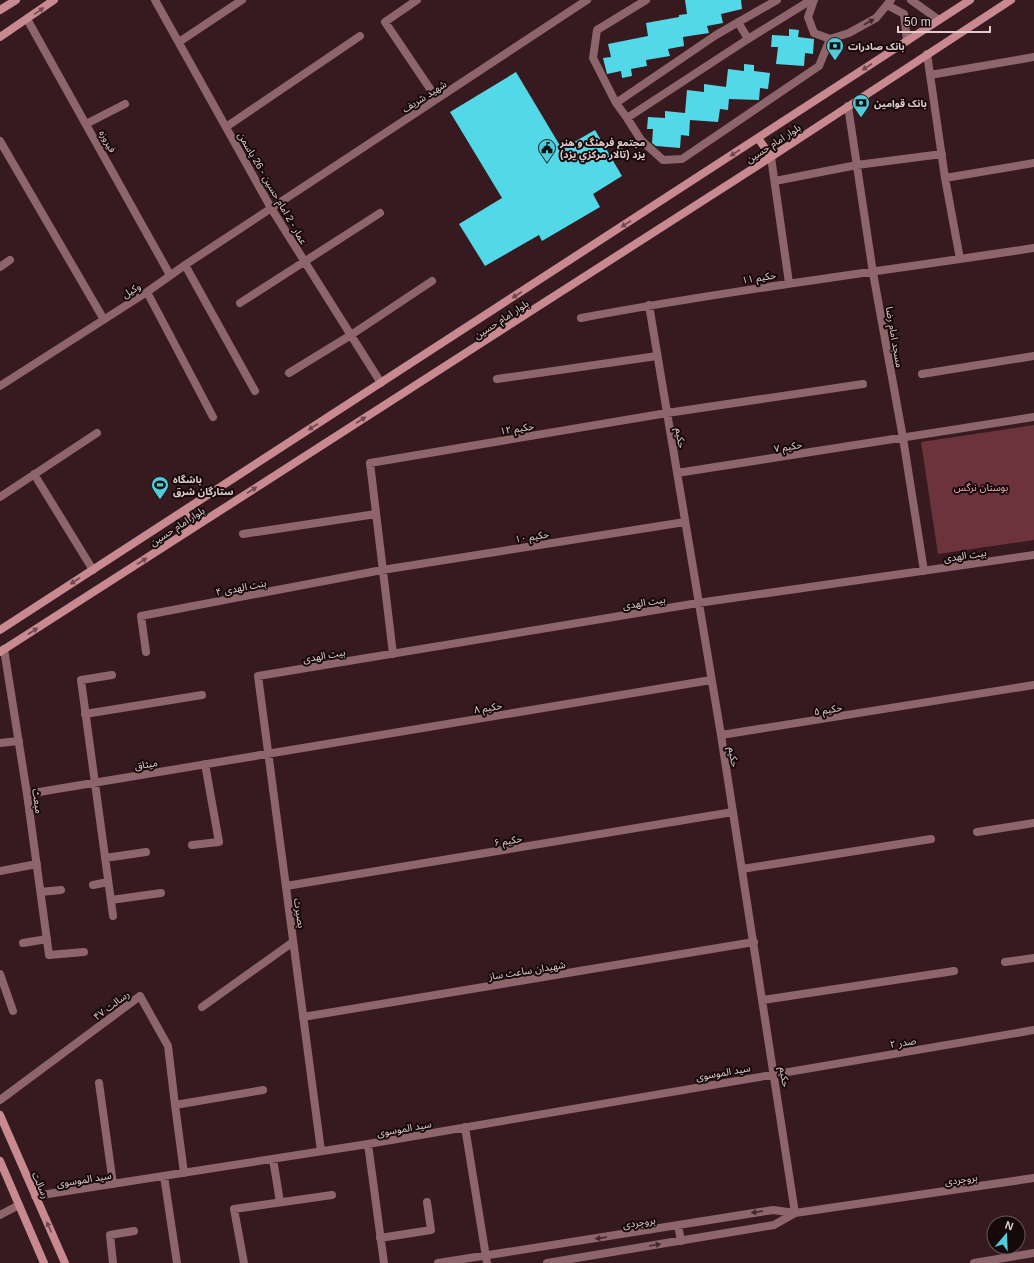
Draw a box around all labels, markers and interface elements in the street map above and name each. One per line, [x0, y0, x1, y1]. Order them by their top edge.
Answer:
one-way arrow [33, 7, 44, 15]
scale bar [898, 8, 990, 34]
text: 50 m [904, 15, 931, 29]
one-way arrow [863, 18, 875, 25]
bank icon: بانک صادرات [825, 36, 845, 61]
place label: بانک صادرات [848, 41, 905, 53]
one-way arrow [862, 63, 872, 71]
street label: شهید شریف [400, 78, 449, 116]
bank icon: بانک قوامین [851, 93, 871, 118]
place label: بانک قوامین [874, 98, 927, 110]
street label: بلوار امام حسین [744, 122, 804, 168]
street label: فیروزه [96, 128, 118, 155]
street label: عمار - 2 امام حسین - 26 یاسمن [233, 130, 309, 248]
place label: مجتمع فرهنگ و هنر یزد (تالار مركزي یزد) [559, 137, 646, 163]
public building icon: مجتمع فرهنگ و هنر یزد (تالار مركزي یزد) [537, 138, 557, 163]
one-way arrow [729, 149, 740, 157]
one-way arrow [620, 220, 631, 228]
street label: حکیم ۱۱ [741, 269, 777, 288]
street label: وکیل [120, 281, 143, 301]
one-way arrow [511, 291, 522, 298]
street label: بلوار امام حسین [472, 298, 532, 344]
street label: مسجد امام رضا [881, 306, 905, 369]
one-way arrow [356, 416, 366, 424]
street label: حکیم ۱۲ [499, 420, 535, 439]
one-way arrow [308, 423, 318, 431]
street label: حکیم [672, 427, 688, 449]
street label: حکیم ۷ [773, 439, 804, 456]
place label: باشگاه ستارگان شرق [173, 474, 233, 498]
sports icon: باشگاه ستارگان شرق [150, 475, 170, 500]
park label: بوستان نرگس [954, 482, 1009, 494]
one-way arrow [246, 486, 257, 494]
street label: بلوار امام حسین [148, 505, 208, 551]
street label: حکیم ۱۰ [514, 528, 550, 547]
street label: بیت الهدی [943, 547, 987, 564]
one-way arrow [136, 557, 148, 564]
street label: بنت الهدی ۴ [215, 577, 268, 598]
one-way arrow [69, 578, 81, 585]
street label: بیت الهدی [622, 594, 667, 611]
one-way arrow [28, 627, 38, 635]
street label: بیت الهدی [302, 646, 347, 665]
street label: حکیم ۸ [473, 700, 504, 717]
street label: حکیم ۵ [813, 702, 844, 719]
street label: حکیم [725, 746, 741, 768]
street label: میثاق [134, 757, 159, 772]
street label: مبعث [30, 788, 45, 814]
street label: حکیم ۶ [493, 833, 524, 850]
street label: بصیرت [291, 898, 307, 929]
street label: شهیدان ساعت ساز [487, 959, 567, 983]
street label: رسالت ۴۷ [91, 988, 132, 1023]
street label: صدر ۲ [889, 1035, 917, 1051]
street label: سید الموسوی [695, 1062, 752, 1084]
street label: حکیم [776, 1066, 792, 1088]
street label: سید الموسوی [376, 1118, 433, 1140]
street label: رسالت [29, 1170, 51, 1201]
street label: سید الموسوی [56, 1170, 113, 1190]
street label: بروجردی [944, 1172, 979, 1188]
one-way arrow [751, 1210, 763, 1216]
street label: بروجردی [622, 1214, 657, 1231]
north arrow [986, 1215, 1026, 1255]
text: N [1004, 1219, 1015, 1233]
one-way arrow [46, 1222, 52, 1233]
one-way arrow [595, 1235, 607, 1241]
one-way arrow [648, 1242, 661, 1248]

